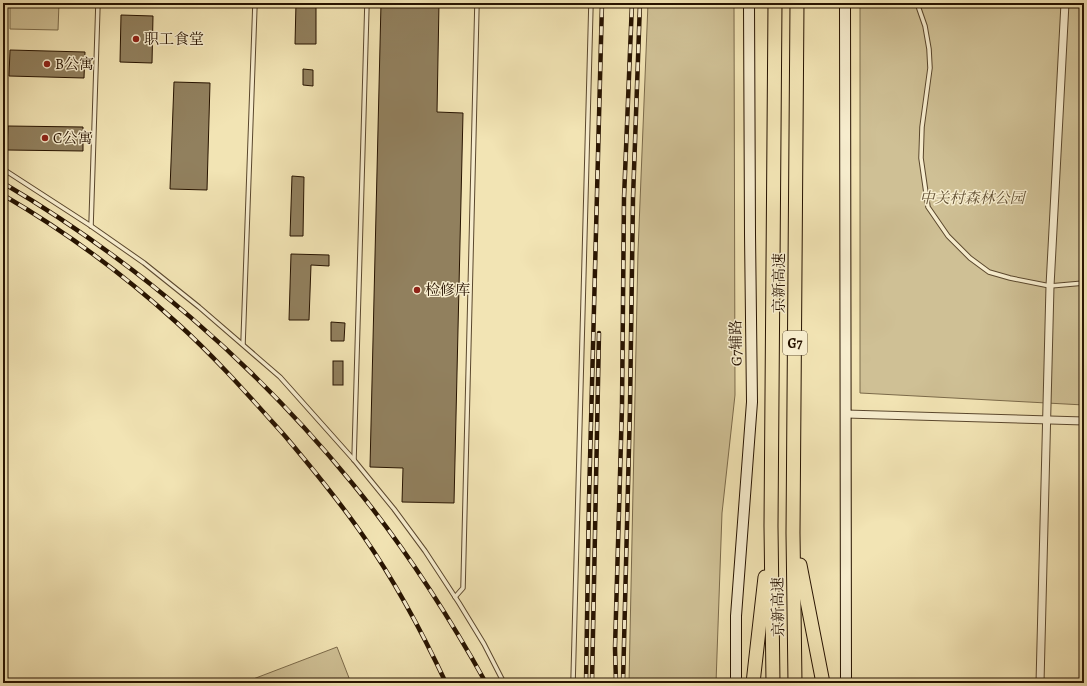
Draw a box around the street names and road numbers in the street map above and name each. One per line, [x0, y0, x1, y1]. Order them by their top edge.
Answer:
street label: 京新高速 [769, 253, 789, 313]
street label: G7辅路 [726, 320, 746, 366]
road number: G7 [783, 331, 807, 355]
street label: 京新高速 [767, 577, 789, 637]

